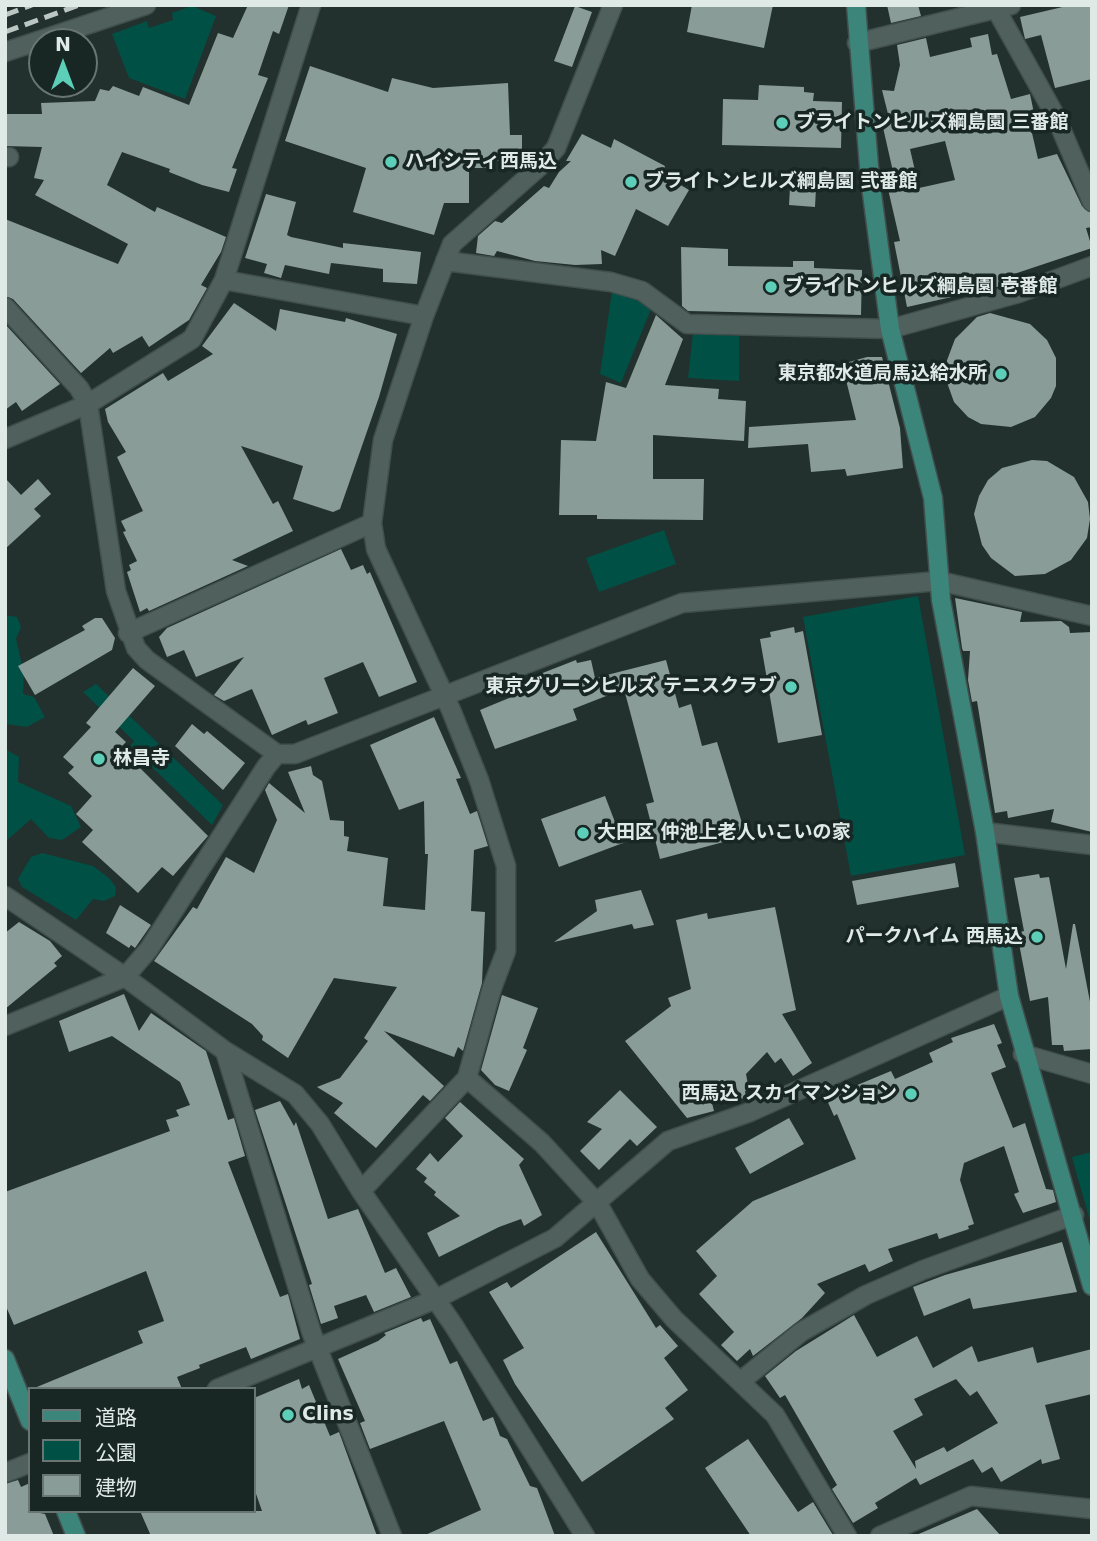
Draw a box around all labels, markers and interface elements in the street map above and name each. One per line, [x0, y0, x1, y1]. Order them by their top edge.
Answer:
north arrow [28, 28, 98, 98]
text: N [55, 33, 71, 55]
place label: ブライトンヒルズ綱島園 三番館 [796, 112, 1069, 134]
marker: ブライトンヒルズ綱島園 三番館 [774, 115, 790, 131]
place label: ハイシティ西馬込 [405, 151, 557, 173]
marker: ハイシティ西馬込 [383, 154, 399, 170]
place label: ブライトンヒルズ綱島園 弐番館 [645, 171, 918, 193]
marker: ブライトンヒルズ綱島園 弐番館 [623, 174, 639, 190]
place label: ブライトンヒルズ綱島園 壱番館 [785, 276, 1058, 298]
marker: ブライトンヒルズ綱島園 壱番館 [763, 279, 779, 295]
place label: 東京都水道局馬込給水所 [778, 363, 987, 385]
marker: 東京都水道局馬込給水所 [993, 366, 1009, 382]
place label: 東京グリーンヒルズ テニスクラブ [485, 676, 777, 698]
marker: 東京グリーンヒルズ テニスクラブ [783, 679, 799, 695]
place label: 林昌寺 [113, 748, 170, 770]
marker: 林昌寺 [91, 751, 107, 767]
place label: 大田区 仲池上老人いこいの家 [597, 822, 851, 844]
marker: 大田区 仲池上老人いこいの家 [575, 825, 591, 841]
place label: パークハイム 西馬込 [845, 926, 1023, 948]
marker: パークハイム 西馬込 [1029, 929, 1045, 945]
place label: 西馬込 スカイマンション [681, 1083, 897, 1105]
marker: 西馬込 スカイマンション [903, 1086, 919, 1102]
legend [28, 1387, 256, 1513]
place label: Clins [302, 1404, 354, 1426]
text: 道路 [95, 1406, 137, 1430]
marker: Clins [280, 1407, 296, 1423]
text: 公園 [95, 1441, 137, 1465]
text: 建物 [95, 1476, 137, 1500]

